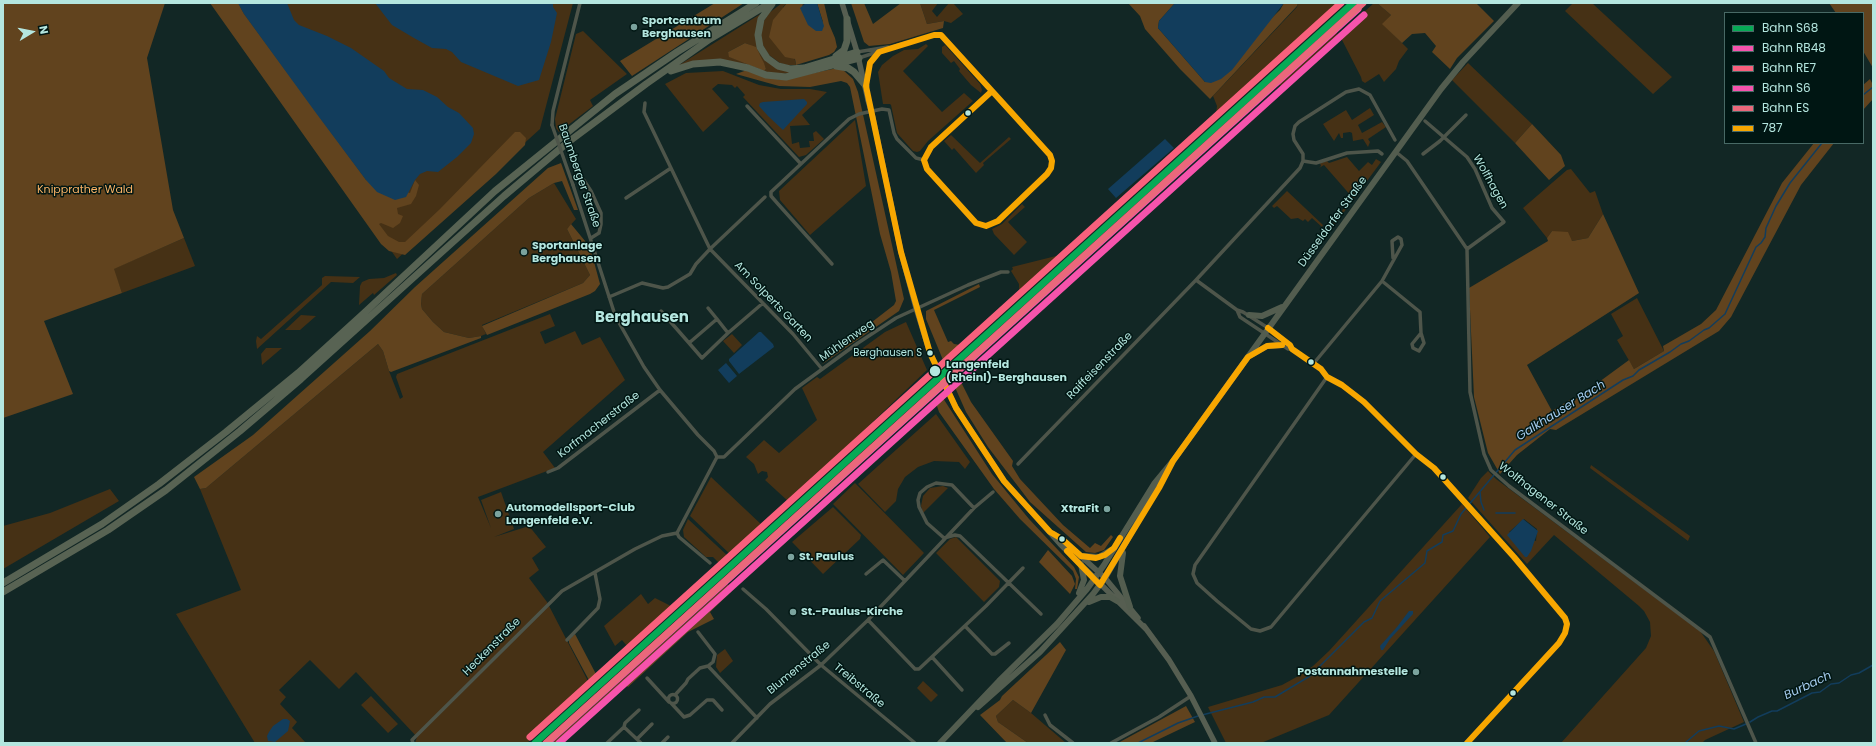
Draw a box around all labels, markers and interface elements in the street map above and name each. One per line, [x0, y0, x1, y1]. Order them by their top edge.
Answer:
north arrow [12, 12, 52, 52]
legend [1724, 12, 1864, 144]
place label: Sportcentrum Berghausen [642, 14, 721, 40]
text: Bahn S68 [1762, 19, 1818, 36]
marker: Sportcentrum Berghausen [629, 22, 639, 32]
text: N [35, 24, 52, 35]
text: Bahn RB48 [1762, 39, 1826, 56]
text: Bahn RE7 [1762, 59, 1816, 76]
text: Bahn S6 [1762, 79, 1811, 96]
text: Bahn ES [1762, 99, 1809, 116]
unlabelled marker [963, 108, 973, 118]
text: 787 [1762, 119, 1783, 136]
street label: Baumberger Straße [555, 123, 603, 229]
street label: Wolfhagen [1470, 153, 1510, 211]
street label: Düsseldorfer Straße [1296, 174, 1370, 270]
park label: Knipprather Wald [37, 183, 133, 197]
place label: Sportanlage Berghausen [532, 239, 602, 265]
marker: Sportanlage Berghausen [519, 247, 529, 257]
street label: Am Solperts Garten [731, 259, 815, 345]
district label: Berghausen [595, 309, 689, 327]
street label: Mühlenweg [817, 317, 877, 365]
street label: Raiffeisenstraße [1064, 329, 1136, 403]
place label: Berghausen S [853, 347, 922, 359]
marker: Berghausen S [925, 348, 935, 358]
unlabelled marker [1306, 357, 1316, 367]
place label: Langenfeld (Rheinl)-Berghausen [946, 358, 1067, 384]
marker: Langenfeld (Rheinl)-Berghausen [928, 364, 942, 378]
water label: Galkhauser Bach [1514, 378, 1608, 444]
street label: Korfmacherstraße [555, 389, 643, 461]
street label: Wolfhagener Straße [1496, 460, 1590, 538]
unlabelled marker [1438, 472, 1448, 482]
place label: Automodellsport-Club Langenfeld e.V. [506, 501, 635, 527]
place label: XtraFit [1061, 502, 1099, 516]
marker: XtraFit [1102, 504, 1112, 514]
marker: Automodellsport-Club Langenfeld e.V. [493, 509, 503, 519]
unlabelled marker [1057, 534, 1067, 544]
place label: St. Paulus [799, 550, 854, 564]
marker: St. Paulus [786, 552, 796, 562]
place label: St.-Paulus-Kirche [801, 605, 903, 619]
marker: St.-Paulus-Kirche [788, 607, 798, 617]
street label: Heckenstraße [460, 615, 524, 679]
street label: Blumenstraße [765, 639, 833, 697]
street label: Treibstraße [831, 661, 887, 711]
place label: Postannahmestelle [1297, 665, 1408, 679]
marker: Postannahmestelle [1411, 667, 1421, 677]
water label: Burbach [1782, 669, 1834, 703]
unlabelled marker [1508, 688, 1518, 698]

